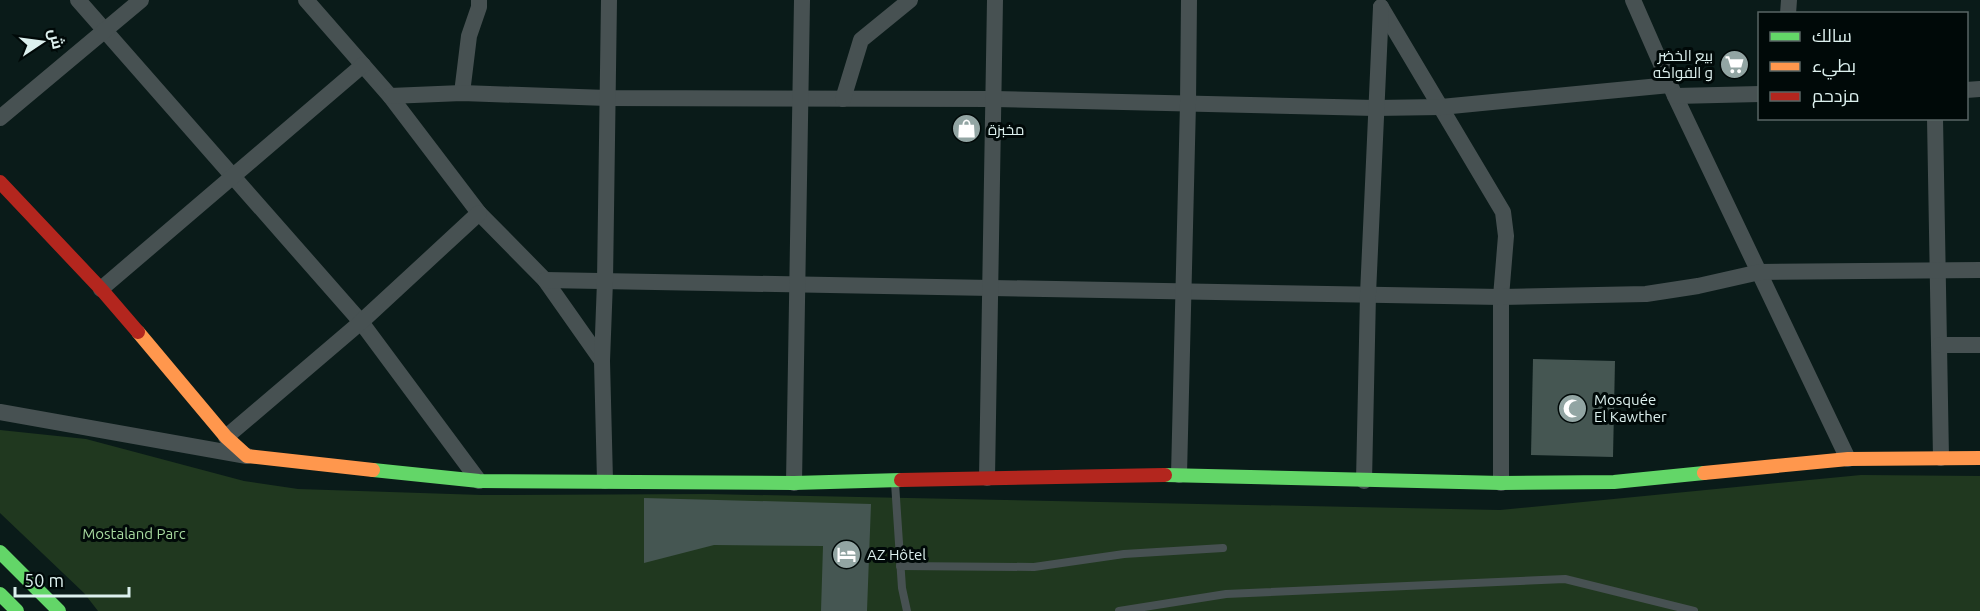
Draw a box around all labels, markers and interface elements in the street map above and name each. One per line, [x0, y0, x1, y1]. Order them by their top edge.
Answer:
north arrow [12, 12, 72, 72]
legend [1758, 12, 1968, 120]
text: سالك [1812, 25, 1852, 45]
text: ش [45, 27, 68, 51]
place label: بيع الخضر و الفواكه [1653, 47, 1713, 82]
supermarket icon: بيع الخضر و الفواكه [1718, 48, 1750, 80]
text: بطيء [1812, 55, 1856, 80]
text: مزدحم [1812, 85, 1860, 108]
shop icon: مخبزة [951, 113, 983, 145]
place label: مخبزة [988, 121, 1024, 139]
place label: Mosquée El Kawther [1594, 391, 1667, 425]
mosque icon: Mosquée El Kawther [1557, 392, 1589, 424]
park label: Mostaland Parc [82, 525, 186, 542]
hotel icon: AZ Hôtel [830, 538, 862, 570]
place label: AZ Hôtel [867, 546, 926, 563]
scale bar [15, 560, 129, 598]
text: 50 m [24, 570, 64, 590]

